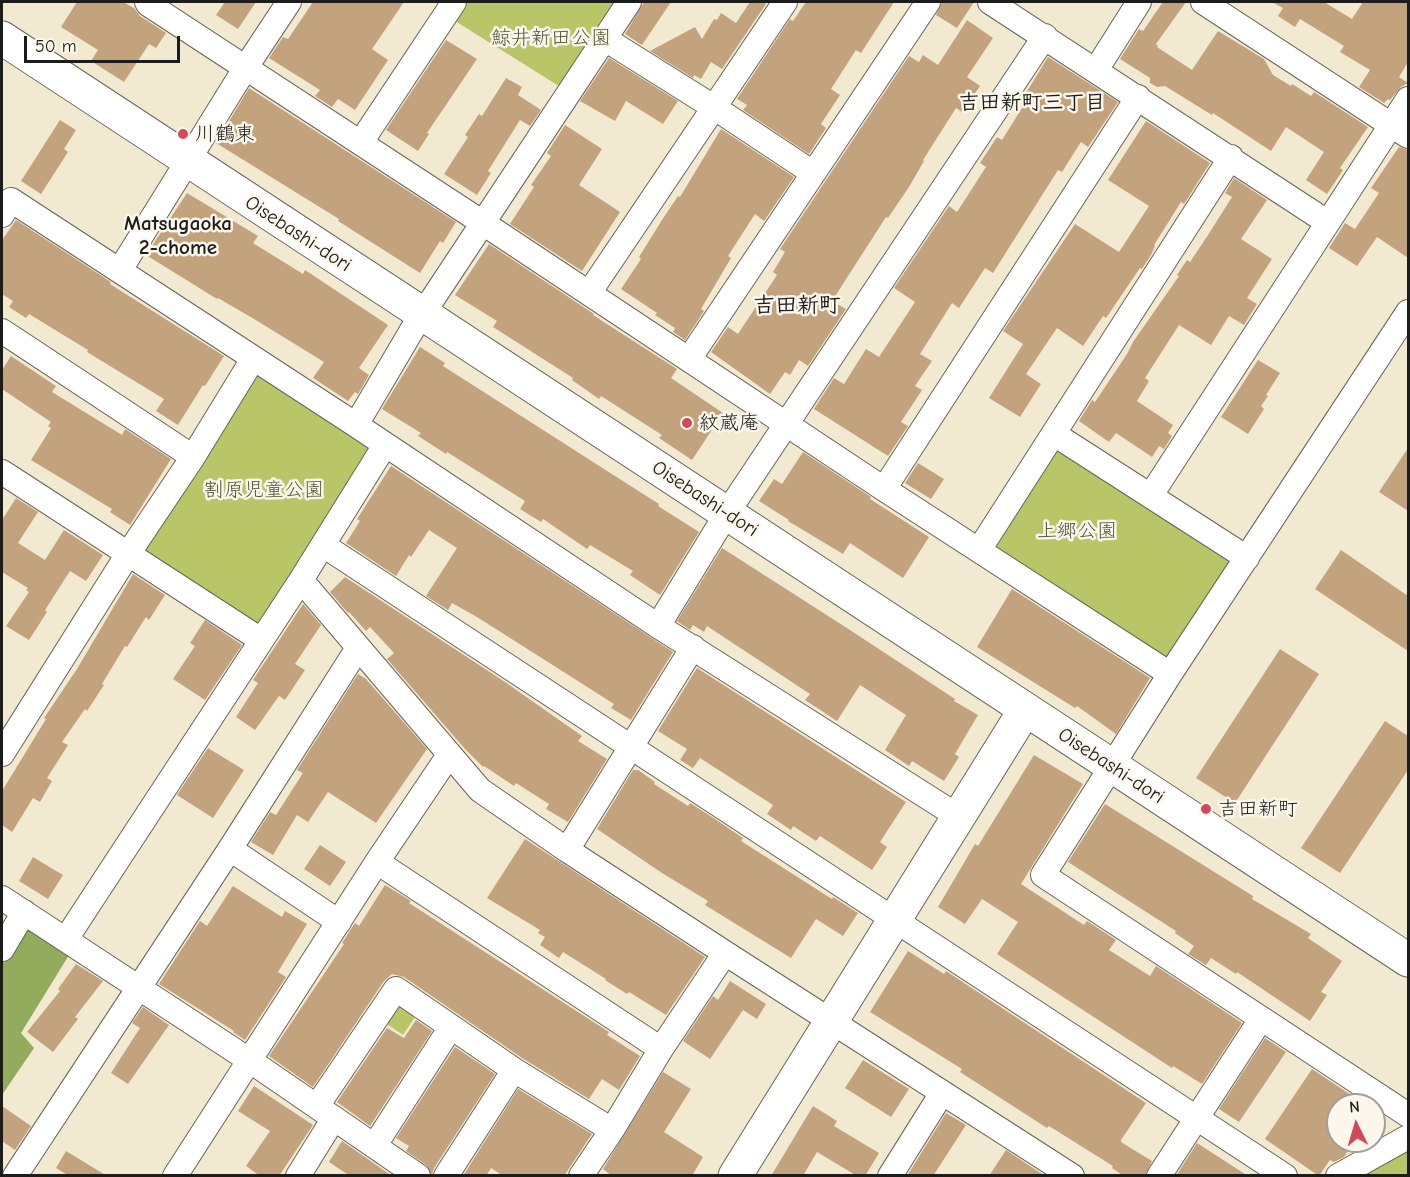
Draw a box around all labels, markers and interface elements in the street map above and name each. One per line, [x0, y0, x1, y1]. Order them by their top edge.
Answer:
scale bar [27, 24, 183, 62]
park label: 鯨井新田公園 [491, 26, 611, 50]
text: 50 m [35, 36, 77, 57]
district label: 吉田新町三丁目 [959, 90, 1105, 116]
place label: 川鶴東 [195, 122, 255, 146]
marker: 川鶴東 [176, 127, 190, 141]
street label: Oisebashi-dori [240, 191, 356, 277]
district label: Matsugaoka 2-chome [124, 211, 232, 261]
district label: 吉田新町 [753, 293, 841, 319]
place label: 紋蔵庵 [699, 411, 759, 435]
marker: 紋蔵庵 [680, 416, 694, 430]
street label: Oisebashi-dori [647, 456, 763, 542]
park label: 割原児童公園 [204, 478, 324, 502]
park label: 上郷公園 [1037, 519, 1117, 543]
street label: Oisebashi-dori [1053, 723, 1169, 809]
place label: 吉田新町 [1218, 797, 1298, 821]
marker: 吉田新町 [1199, 802, 1213, 816]
north arrow [1326, 1093, 1386, 1153]
text: N [1349, 1098, 1361, 1116]

